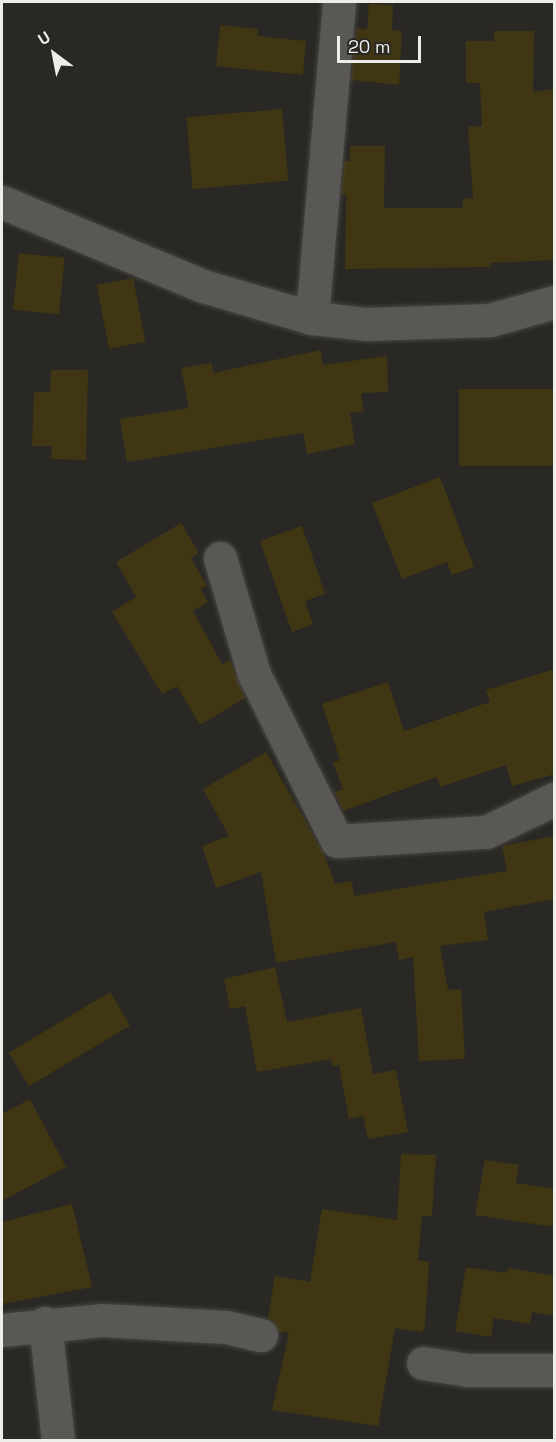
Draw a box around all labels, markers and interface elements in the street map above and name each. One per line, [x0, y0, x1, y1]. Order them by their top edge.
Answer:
north arrow [24, 24, 84, 84]
scale bar [340, 24, 424, 62]
text: U [34, 27, 54, 50]
text: 20 m [348, 35, 391, 58]

